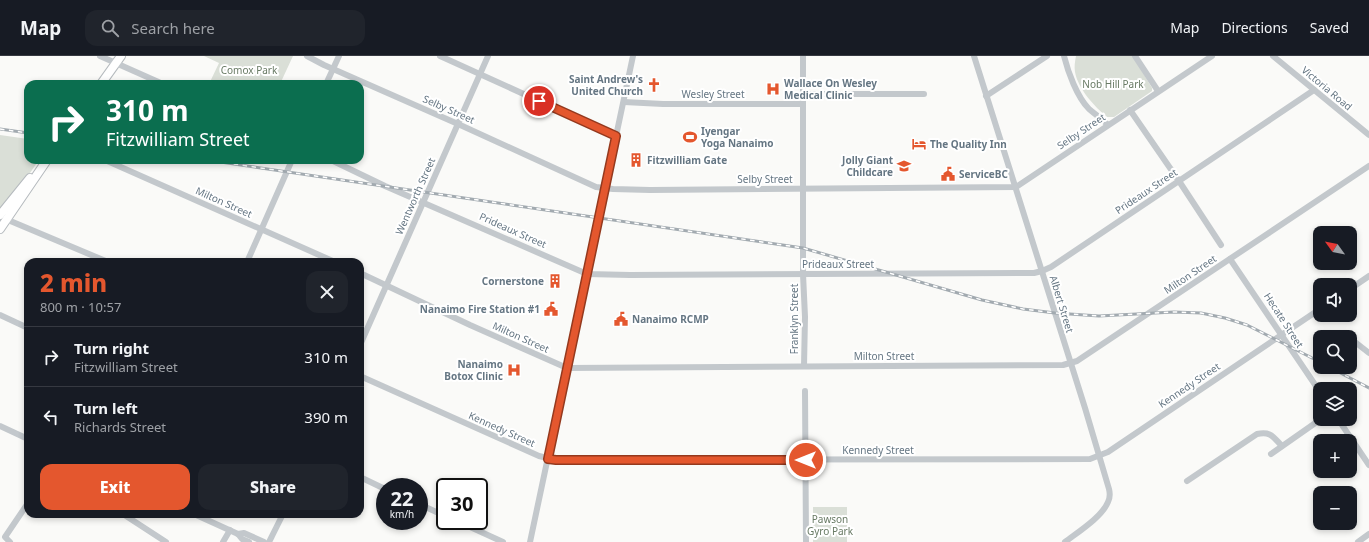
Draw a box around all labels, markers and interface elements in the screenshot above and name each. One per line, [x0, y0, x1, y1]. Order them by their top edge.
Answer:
search box [85, 10, 365, 46]
text: Map [20, 15, 61, 41]
icon: search [99, 17, 121, 39]
text: Search here [131, 18, 215, 38]
text: Map [1170, 18, 1199, 37]
text: Directions [1221, 18, 1288, 37]
text: Saved [1310, 18, 1349, 37]
park label: Comox Park [221, 63, 278, 77]
street label: Victoria Road [1299, 63, 1355, 113]
place label: Saint Andrew's United Church [569, 72, 643, 98]
place label: Wallace On Wesley Medical Clinic [784, 76, 877, 102]
church icon: Saint Andrew's United Church [646, 77, 662, 93]
park label: Nob Hill Park [1082, 77, 1144, 91]
hospital icon: Wallace On Wesley Medical Clinic [765, 81, 781, 97]
pin [522, 84, 556, 118]
street label: Wesley Street [681, 87, 745, 101]
icon: arrive [528, 90, 550, 112]
text: 310 m [106, 91, 189, 129]
street label: Selby Street [421, 91, 477, 127]
icon: right [40, 96, 92, 148]
street label: Selby Street [1054, 110, 1108, 152]
place label: Iyengar Yoga Nanaimo [701, 124, 774, 150]
text: Fitzwilliam Street [106, 127, 250, 151]
sports icon: Iyengar Yoga Nanaimo [682, 129, 698, 145]
hotel icon: The Quality Inn [911, 136, 927, 152]
place label: The Quality Inn [930, 137, 1007, 151]
building icon: Fitzwilliam Gate [628, 152, 644, 168]
place label: Fitzwilliam Gate [647, 153, 727, 167]
place label: Jolly Giant Childcare [841, 153, 894, 179]
street label: Wentworth Street [392, 155, 438, 237]
school or university icon: Jolly Giant Childcare [896, 158, 912, 174]
street label: Prideaux Street [1112, 165, 1180, 217]
public building icon: ServiceBC [940, 166, 956, 182]
place label: ServiceBC [959, 167, 1008, 181]
street label: Selby Street [737, 172, 793, 186]
street label: Milton Street [193, 183, 255, 221]
street label: Prideaux Street [477, 209, 549, 251]
north arrow [1313, 226, 1357, 270]
map controls [1313, 226, 1357, 530]
street label: Milton Street [1161, 251, 1219, 297]
street label: Prideaux Street [802, 257, 874, 271]
text: 2 min [40, 266, 107, 299]
button: close [306, 271, 348, 313]
building icon: Cornerstone [547, 273, 563, 289]
place label: Cornerstone [482, 274, 544, 288]
street label: Albert Street [1047, 274, 1077, 335]
button: sound [1313, 278, 1357, 322]
street label: Franklyn Street [787, 283, 801, 354]
street label: Hecate Street [1261, 290, 1307, 351]
text: 800 m · 10:57 [40, 298, 121, 316]
public building icon: Nanaimo Fire Station #1 [543, 301, 559, 317]
place label: Nanaimo Fire Station #1 [420, 302, 540, 316]
public building icon: Nanaimo RCMP [613, 311, 629, 327]
place label: Nanaimo RCMP [632, 312, 709, 326]
street label: Milton Street [490, 318, 552, 356]
button: search [1313, 330, 1357, 374]
text: Turn right [74, 338, 149, 358]
icon: right [40, 346, 62, 368]
text: 310 m [304, 347, 348, 367]
street label: Milton Street [854, 349, 915, 363]
place label: Nanaimo Botox Clinic [444, 357, 503, 383]
text: Fitzwilliam Street [74, 358, 178, 376]
street label: Kennedy Street [1155, 359, 1223, 411]
hospital icon: Nanaimo Botox Clinic [506, 362, 522, 378]
button: layers [1313, 382, 1357, 426]
text: Turn left [74, 398, 138, 418]
icon: left [40, 406, 62, 428]
text: 390 m [304, 407, 348, 427]
street label: Kennedy Street [466, 408, 538, 450]
text: Richards Street [74, 418, 166, 436]
button: + [1313, 434, 1357, 478]
position arrow [785, 439, 827, 481]
street label: Kennedy Street [842, 443, 914, 457]
button: Exit [40, 464, 190, 510]
button: Share [198, 464, 348, 510]
speed limit sign: 30 [436, 478, 488, 530]
text: 22 [391, 485, 413, 512]
button: − [1313, 486, 1357, 530]
text: km/h [390, 507, 414, 521]
park label: Pawson Gyro Park [807, 512, 854, 538]

